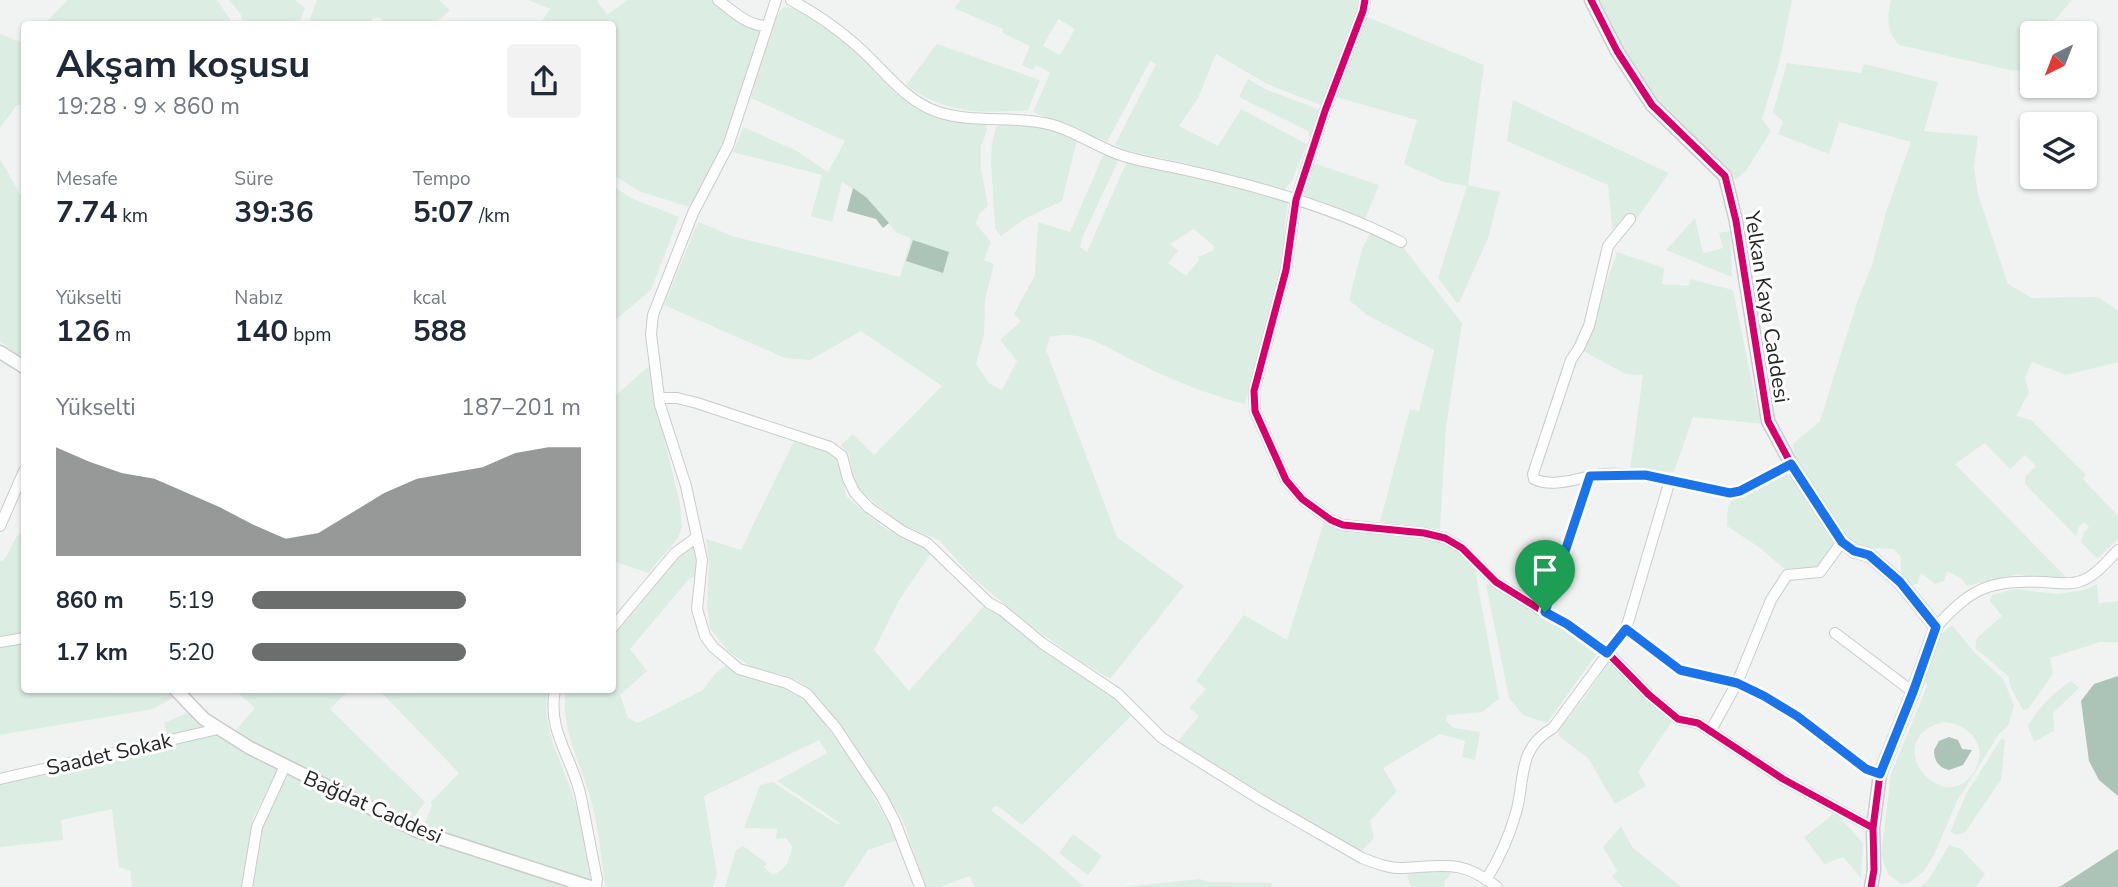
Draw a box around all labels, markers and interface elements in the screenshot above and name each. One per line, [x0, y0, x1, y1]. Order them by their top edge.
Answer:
north arrow [2020, 21, 2096, 98]
map controls [2020, 21, 2097, 189]
text: Akşam koşusu [56, 39, 310, 90]
button: share [507, 44, 581, 118]
text: 19:28 · 9 × 860 m [56, 91, 240, 122]
button: layers [2020, 112, 2097, 189]
text: Mesafe [56, 166, 118, 192]
text: Süre [234, 166, 273, 192]
text: Tempo [413, 166, 471, 192]
text: 7.74 [56, 192, 117, 233]
text: 39:36 [234, 192, 314, 233]
text: 5:07 [413, 192, 474, 233]
text: km [117, 203, 148, 229]
text: /km [474, 203, 510, 229]
street label: Yelkan Kaya Caddesi [1738, 208, 1796, 405]
text: Yükselti [56, 285, 122, 311]
text: Nabız [234, 285, 283, 311]
text: kcal [413, 285, 446, 311]
text: 126 [56, 311, 110, 352]
text: 140 [234, 311, 288, 352]
text: 588 [413, 311, 467, 352]
text: m [110, 322, 131, 348]
text: bpm [288, 322, 332, 348]
text: Yükselti [56, 392, 136, 423]
text: 187–201 m [461, 392, 581, 423]
pin [1515, 540, 1575, 612]
icon: arrive [1526, 551, 1564, 589]
text: 860 m [56, 585, 124, 616]
text: 5:19 [168, 585, 215, 616]
text: 1.7 km [56, 637, 128, 668]
text: 5:20 [168, 637, 215, 668]
street label: Saadet Sokak [44, 726, 175, 782]
street label: Bağdat Caddesi [299, 764, 447, 850]

